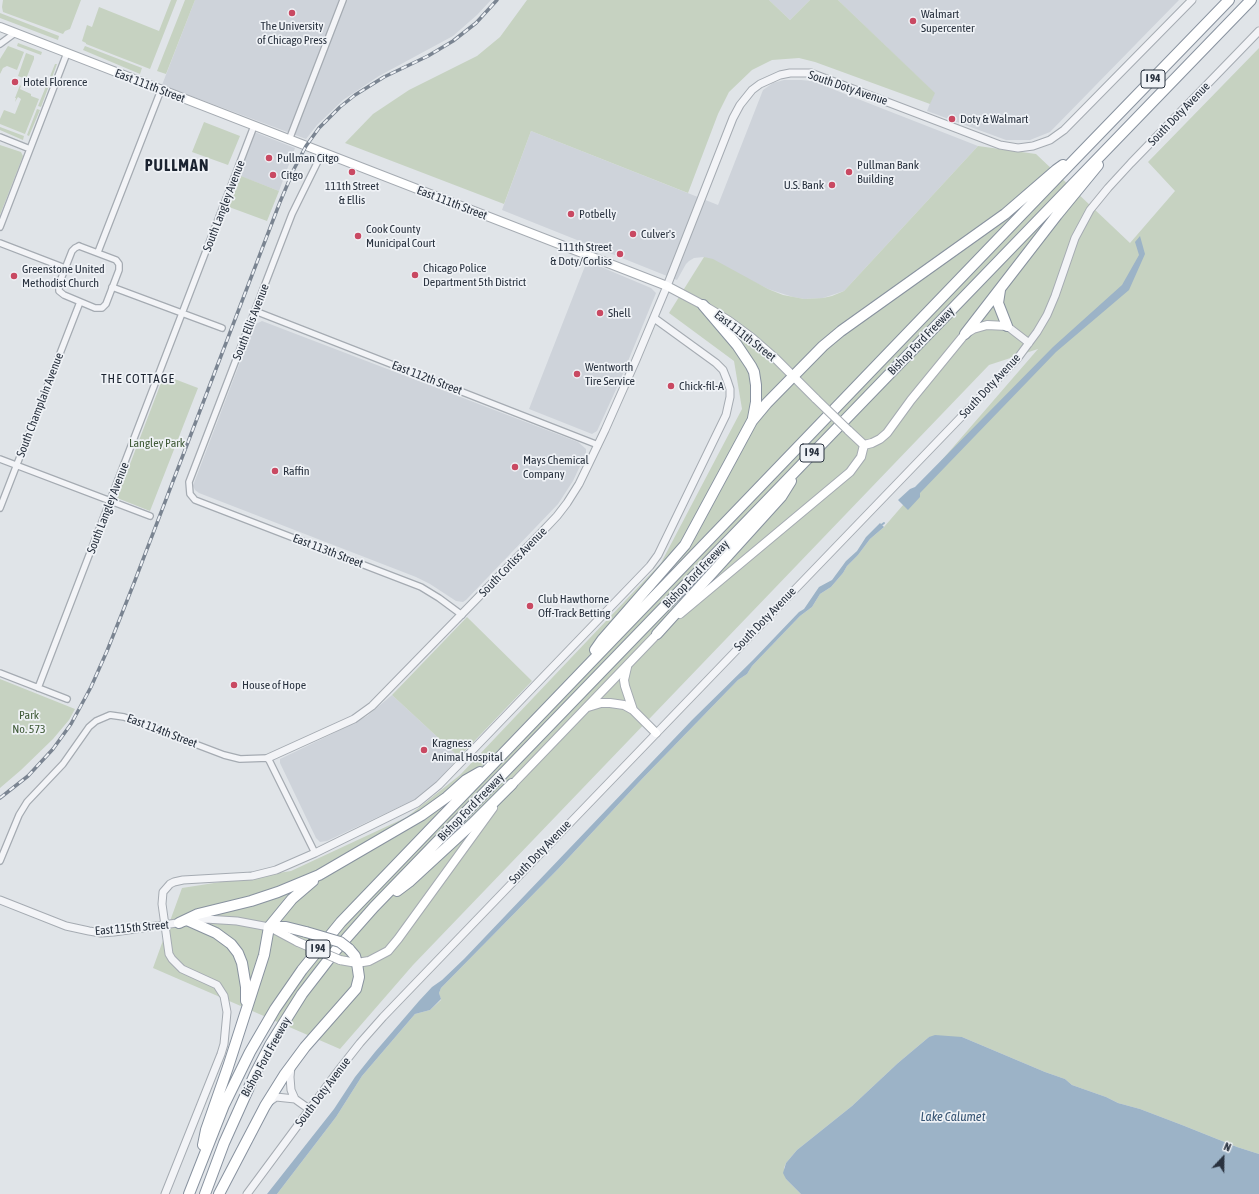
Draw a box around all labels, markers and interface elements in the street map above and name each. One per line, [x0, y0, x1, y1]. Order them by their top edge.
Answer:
place label: Walmart Supercenter [921, 7, 975, 35]
marker: The University of Chicago Press [287, 8, 297, 18]
marker: Walmart Supercenter [908, 16, 918, 26]
place label: The University of Chicago Press [257, 19, 327, 47]
street label: East 111th Street [113, 66, 187, 106]
street label: South Doty Avenue [806, 68, 890, 108]
road number: I 94 [1141, 70, 1165, 88]
place label: Hotel Florence [23, 75, 87, 89]
marker: Hotel Florence [10, 77, 20, 87]
street label: South Doty Avenue [1145, 79, 1213, 149]
place label: Doty & Walmart [960, 112, 1028, 126]
marker: Doty & Walmart [947, 114, 957, 124]
place label: Pullman Citgo [277, 151, 339, 165]
marker: Pullman Citgo [264, 153, 274, 163]
district label: PULLMAN [145, 156, 209, 176]
street label: South Langley Avenue [200, 158, 248, 254]
place label: Pullman Bank Building [857, 158, 919, 186]
marker: 111th Street & Ellis [347, 167, 357, 177]
marker: Pullman Bank Building [844, 167, 854, 177]
place label: Citgo [281, 168, 303, 182]
marker: Citgo [268, 170, 278, 180]
place label: U.S. Bank [784, 178, 824, 192]
place label: 111th Street & Ellis [325, 179, 379, 207]
marker: U.S. Bank [827, 180, 837, 190]
street label: East 111th Street [415, 183, 489, 223]
place label: Potbelly [579, 207, 616, 221]
marker: Potbelly [566, 209, 576, 219]
place label: Cook County Municipal Court [366, 222, 435, 250]
place label: Culver's [641, 227, 675, 241]
marker: Culver's [628, 229, 638, 239]
marker: Cook County Municipal Court [353, 231, 363, 241]
place label: 111th Street & Doty/Corliss [550, 240, 612, 268]
marker: 111th Street & Doty/Corliss [615, 249, 625, 259]
place label: Chicago Police Department 5th District [423, 261, 526, 289]
place label: Greenstone United Methodist Church [22, 262, 105, 290]
marker: Chicago Police Department 5th District [410, 270, 420, 280]
marker: Greenstone United Methodist Church [9, 271, 19, 281]
street label: South Ellis Avenue [230, 282, 272, 362]
street label: Bishop Ford Freeway [885, 304, 957, 378]
place label: Shell [608, 306, 631, 320]
street label: East 111th Street [711, 307, 779, 365]
marker: Shell [595, 308, 605, 318]
street label: South Champlain Avenue [13, 351, 67, 459]
street label: South Doty Avenue [956, 351, 1024, 421]
street label: East 112th Street [390, 358, 464, 398]
place label: Wentworth Tire Service [585, 360, 635, 388]
marker: Wentworth Tire Service [572, 369, 582, 379]
district label: THE COTTAGE [101, 371, 175, 387]
place label: Chick-fil-A [679, 379, 724, 393]
marker: Chick-fil-A [666, 381, 676, 391]
park label: Langley Park [129, 436, 185, 450]
road number: I 94 [800, 444, 824, 462]
place label: Mays Chemical Company [523, 453, 589, 481]
street label: South Langley Avenue [84, 460, 132, 556]
marker: Mays Chemical Company [510, 462, 520, 472]
place label: Raffin [283, 464, 310, 478]
marker: Raffin [270, 466, 280, 476]
street label: South Corliss Avenue [476, 524, 550, 600]
street label: East 113th Street [291, 531, 365, 571]
street label: Bishop Ford Freeway [660, 537, 732, 611]
street label: South Doty Avenue [731, 584, 799, 654]
place label: Club Hawthorne Off-Track Betting [538, 592, 610, 620]
marker: Club Hawthorne Off-Track Betting [525, 601, 535, 611]
place label: House of Hope [242, 678, 306, 692]
marker: House of Hope [229, 680, 239, 690]
park label: Park No. 573 [12, 708, 46, 736]
street label: East 114th Street [125, 711, 199, 751]
place label: Kragness Animal Hospital [432, 736, 503, 764]
marker: Kragness Animal Hospital [419, 745, 429, 755]
street label: Bishop Ford Freeway [435, 770, 507, 844]
street label: South Doty Avenue [506, 817, 574, 887]
street label: East 115th Street [94, 918, 170, 938]
road number: I 94 [306, 940, 330, 958]
street label: Bishop Ford Freeway [238, 1015, 294, 1099]
street label: South Doty Avenue [292, 1055, 354, 1129]
water label: Lake Calumet [921, 1109, 985, 1125]
north arrow [1203, 1138, 1243, 1178]
text: N [1222, 1140, 1233, 1154]

